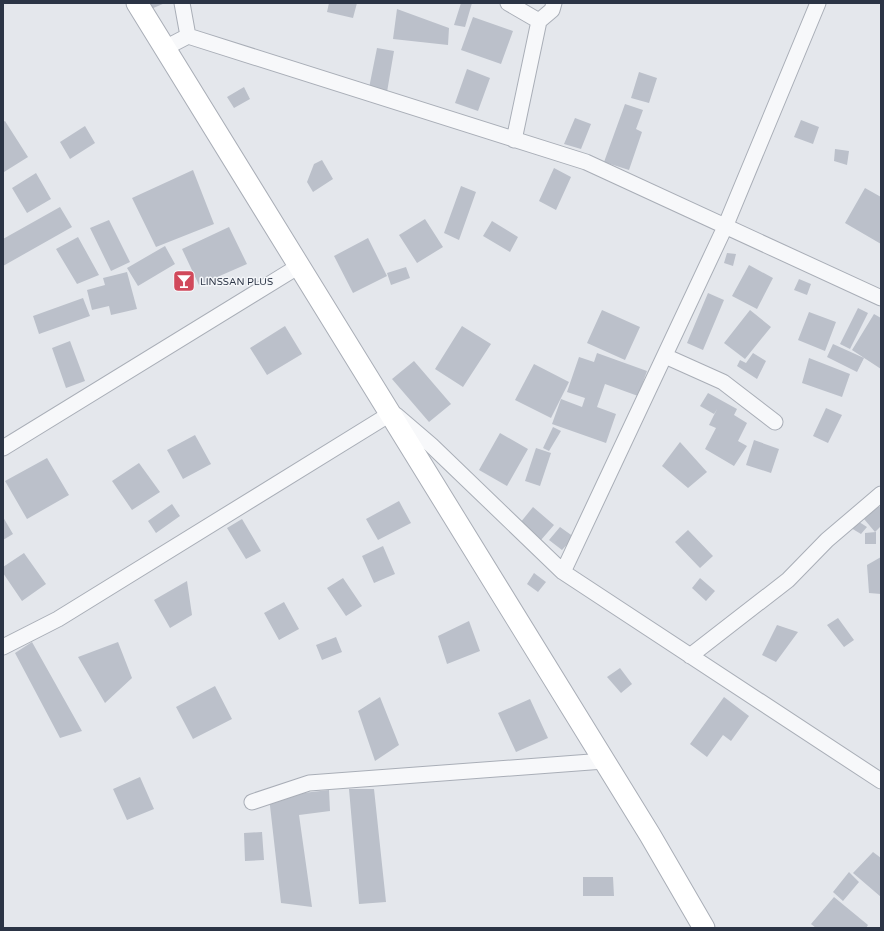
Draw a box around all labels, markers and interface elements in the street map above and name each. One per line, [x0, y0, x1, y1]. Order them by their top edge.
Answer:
bar icon: LINSSAN PLUS [171, 268, 197, 294]
place label: LINSSAN PLUS [200, 276, 273, 288]

